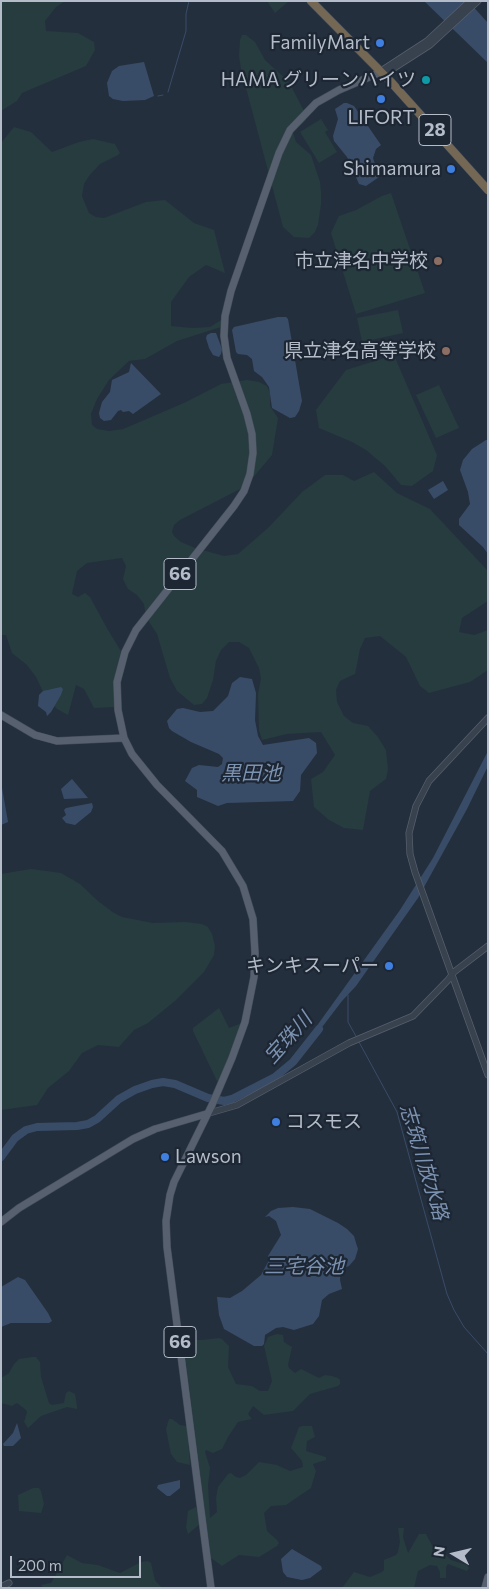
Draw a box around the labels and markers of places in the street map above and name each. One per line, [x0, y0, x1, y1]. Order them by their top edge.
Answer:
place label: FamilyMart [270, 32, 370, 54]
marker: FamilyMart [374, 37, 386, 49]
place label: HAMA グリーンハイツ [221, 69, 416, 91]
marker: HAMA グリーンハイツ [420, 74, 432, 86]
marker: LIFORT [375, 93, 387, 105]
place label: LIFORT [347, 107, 415, 129]
place label: Shimamura [343, 158, 441, 180]
marker: Shimamura [445, 163, 457, 175]
place label: 市立津名中学校 [295, 250, 428, 272]
marker: 市立津名中学校 [432, 255, 444, 267]
place label: 県立津名高等学校 [284, 340, 436, 362]
marker: 県立津名高等学校 [440, 345, 452, 357]
place label: キンキスーパー [246, 955, 379, 977]
marker: キンキスーパー [383, 960, 395, 972]
place label: コスモス [286, 1111, 362, 1133]
marker: コスモス [270, 1116, 282, 1128]
place label: Lawson [175, 1146, 242, 1168]
marker: Lawson [159, 1151, 171, 1163]

